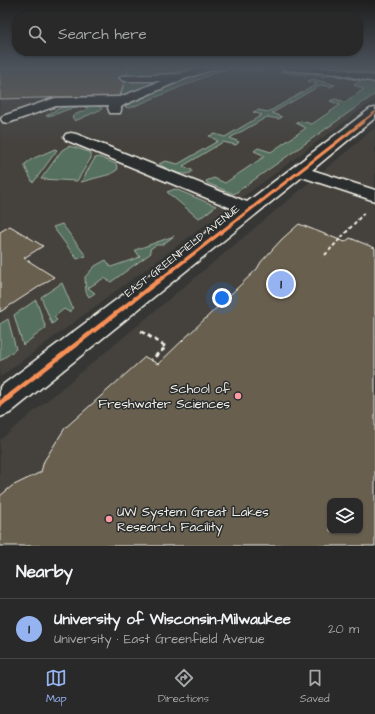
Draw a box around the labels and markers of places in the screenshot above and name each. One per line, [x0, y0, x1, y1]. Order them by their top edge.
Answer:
pin: 1 [268, 269, 294, 299]
place label: School of Freshwater Sciences [98, 380, 230, 413]
marker: School of Freshwater Sciences [233, 391, 243, 401]
place label: UW System Great Lakes Research Facility [117, 503, 269, 537]
marker: UW System Great Lakes Research Facility [104, 514, 114, 524]

